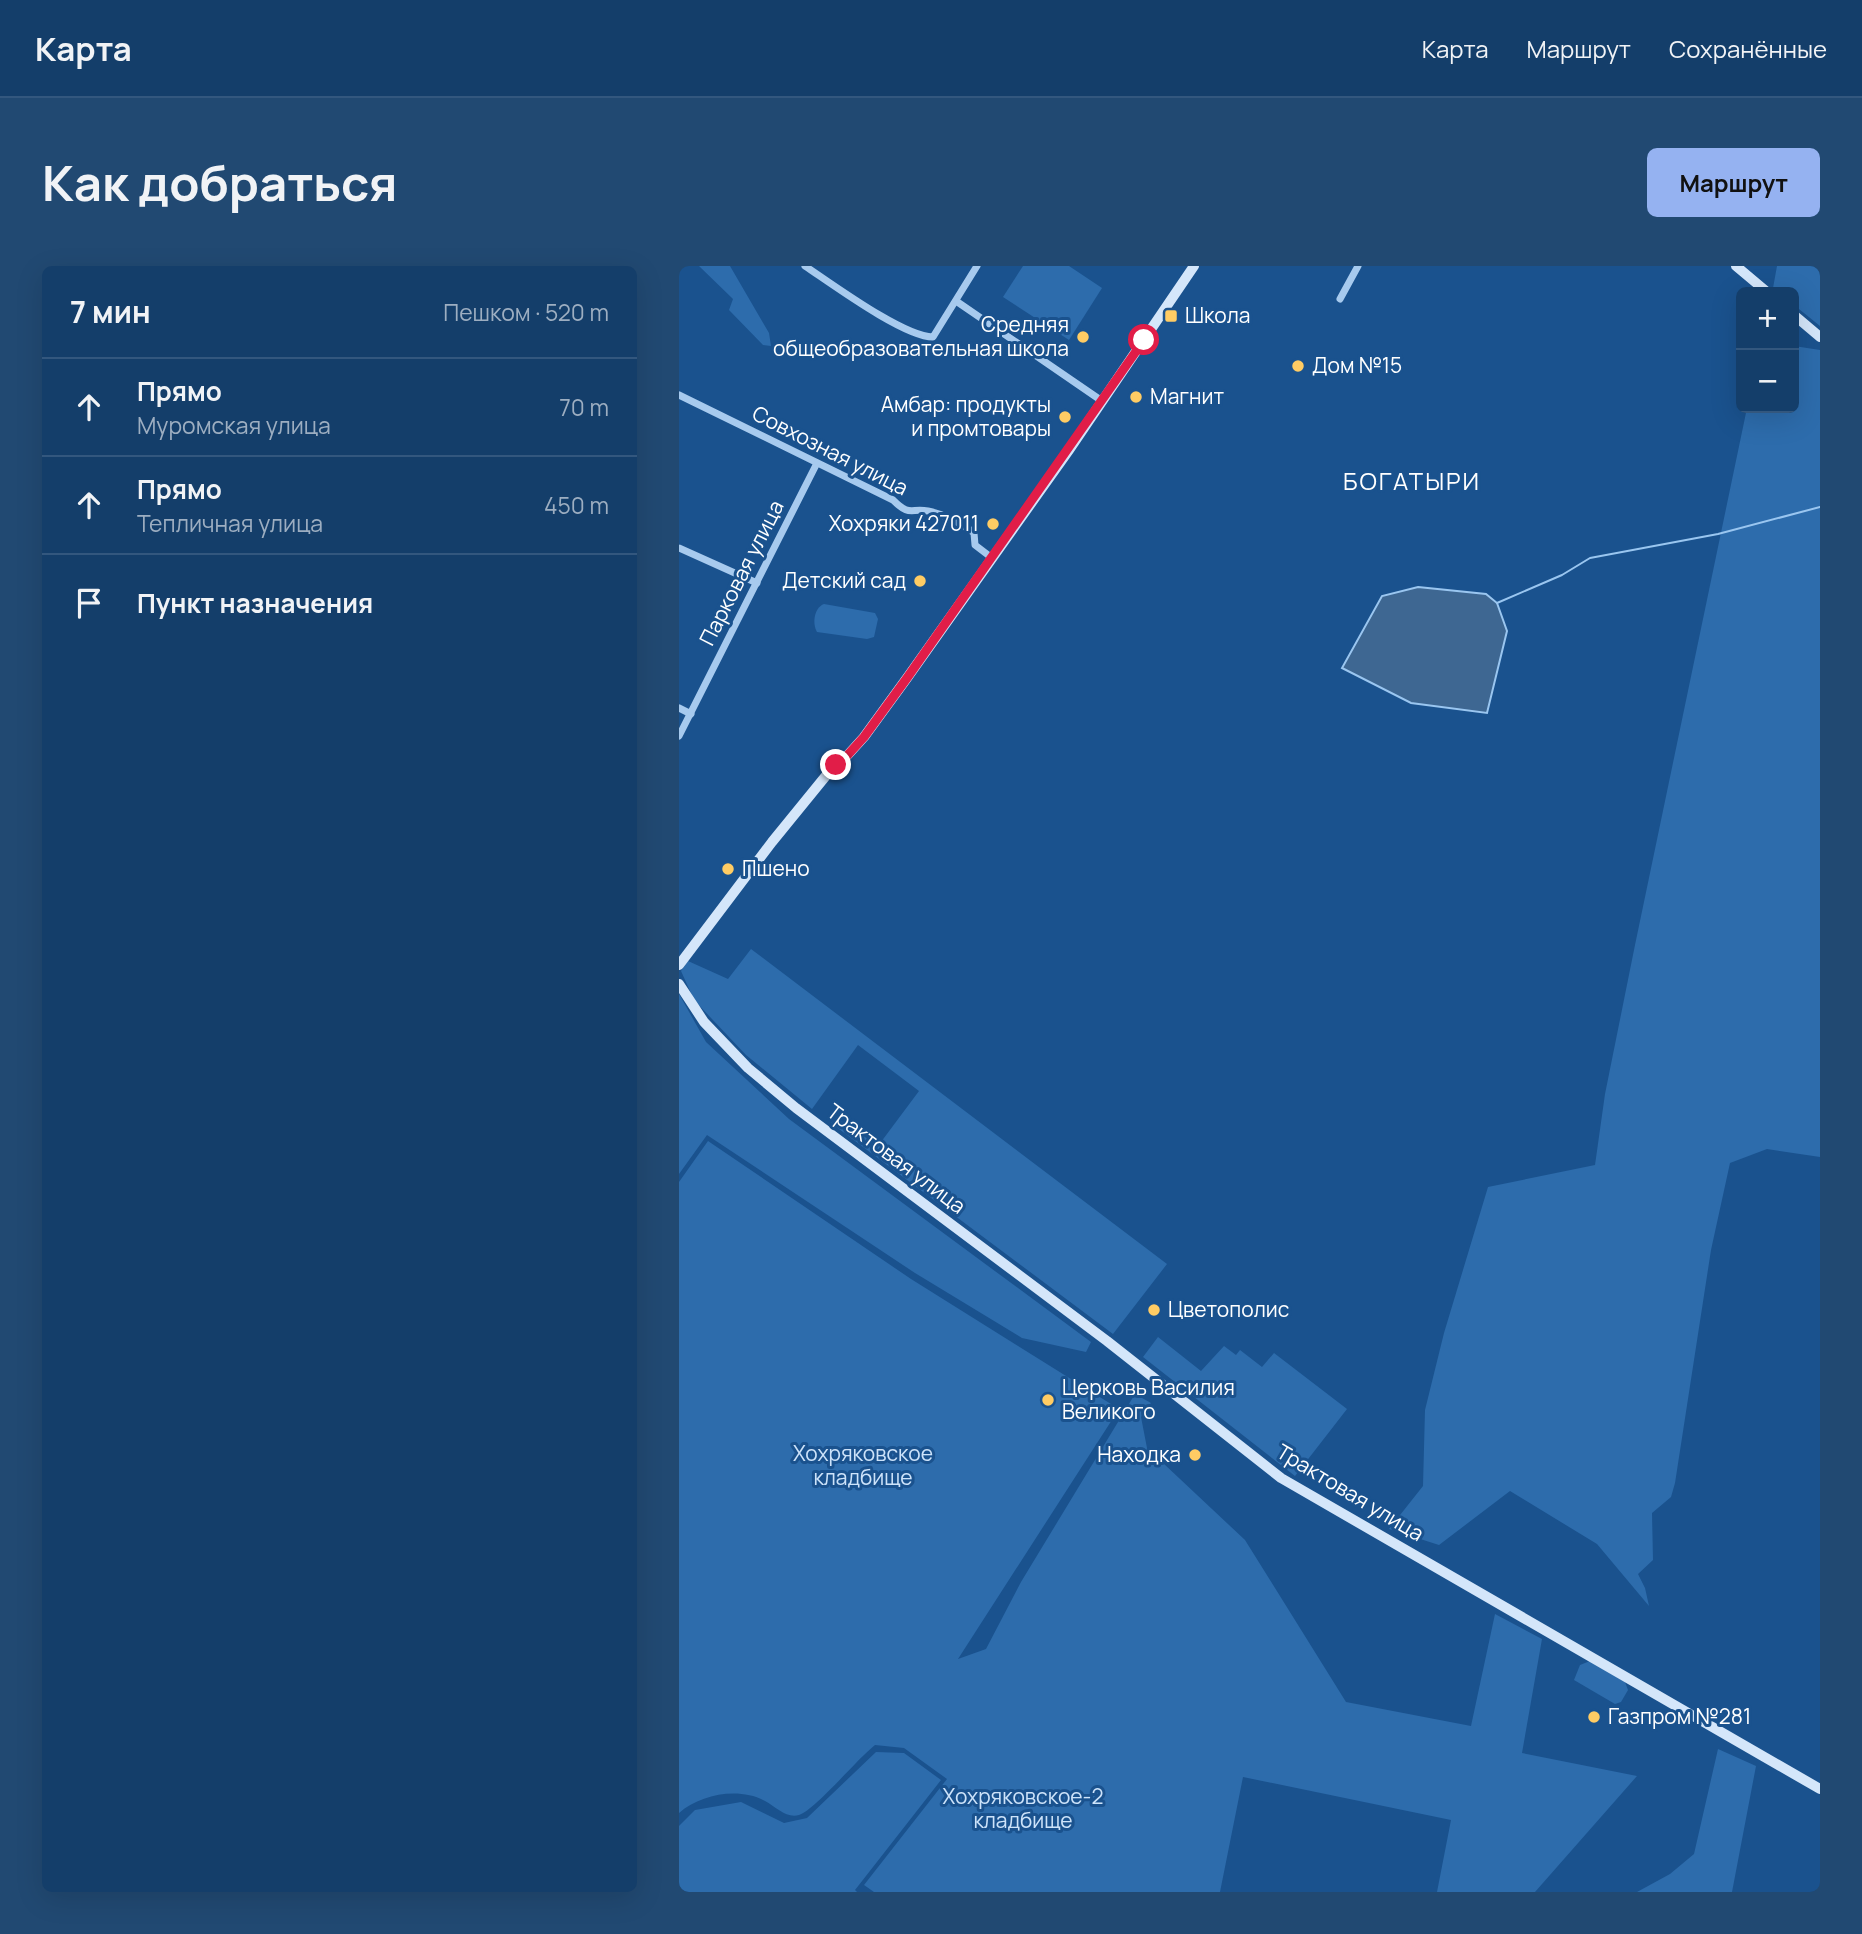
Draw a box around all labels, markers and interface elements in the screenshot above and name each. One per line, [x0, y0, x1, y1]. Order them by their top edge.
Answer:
text: Карта [35, 26, 132, 71]
text: Карта [1422, 32, 1489, 65]
text: Маршрут [1527, 32, 1631, 65]
text: Сохранённые [1669, 32, 1827, 65]
button: Маршрут [1647, 148, 1820, 217]
text: Как добраться [42, 149, 397, 216]
map controls [1736, 287, 1799, 413]
button: + [1736, 287, 1799, 350]
text: 7 мин [70, 291, 151, 332]
text: Пешком · 520 m [443, 296, 609, 328]
place label: Школа [1185, 301, 1250, 329]
marker: Школа [1163, 308, 1179, 324]
place label: Средняя общеобразовательная школа [773, 310, 1069, 362]
route start [1128, 324, 1159, 355]
marker: Средняя общеобразовательная школа [1075, 329, 1091, 345]
button: − [1736, 350, 1799, 413]
place label: Дом №15 [1312, 351, 1402, 379]
marker: Дом №15 [1290, 358, 1306, 374]
text: Прямо [137, 373, 222, 409]
place label: Магнит [1150, 382, 1224, 410]
icon: ahead [70, 388, 108, 426]
marker: Магнит [1128, 389, 1144, 405]
place label: Амбар: продукты и промтовары [881, 390, 1051, 442]
text: 70 m [559, 391, 609, 423]
street label: Совхозная улица [748, 399, 913, 501]
text: Муромская улица [137, 409, 331, 441]
marker: Амбар: продукты и промтовары [1057, 409, 1073, 425]
district label: БОГАТЫРИ [1343, 464, 1481, 497]
text: Прямо [137, 471, 222, 507]
icon: ahead [70, 486, 108, 524]
text: 450 m [544, 489, 609, 521]
street label: Парковая улица [692, 495, 790, 650]
text: Тепличная улица [137, 507, 323, 539]
place label: Хохряки 427011 [829, 509, 979, 537]
marker: Хохряки 427011 [985, 516, 1001, 532]
place label: Детский сад [782, 566, 906, 594]
marker: Детский сад [912, 573, 928, 589]
icon: arrive [70, 584, 108, 622]
text: Пункт назначения [137, 585, 373, 621]
route end [820, 749, 851, 780]
place label: Пшено [742, 854, 810, 882]
marker: Пшено [720, 861, 736, 877]
street label: Трактовая улица [822, 1097, 972, 1220]
place label: Цветополис [1168, 1295, 1289, 1323]
marker: Цветополис [1146, 1302, 1162, 1318]
place label: Церковь Василия Великого [1062, 1373, 1235, 1425]
marker: Церковь Василия Великого [1040, 1392, 1056, 1408]
street label: Трактовая улица [1272, 1437, 1429, 1547]
park label: Хохряковское кладбище [793, 1439, 933, 1491]
place label: Находка [1097, 1440, 1181, 1468]
marker: Находка [1187, 1447, 1203, 1463]
place label: Газпром №281 [1608, 1702, 1751, 1730]
marker: Газпром №281 [1586, 1709, 1602, 1725]
park label: Хохряковское-2 кладбище [943, 1782, 1103, 1834]

